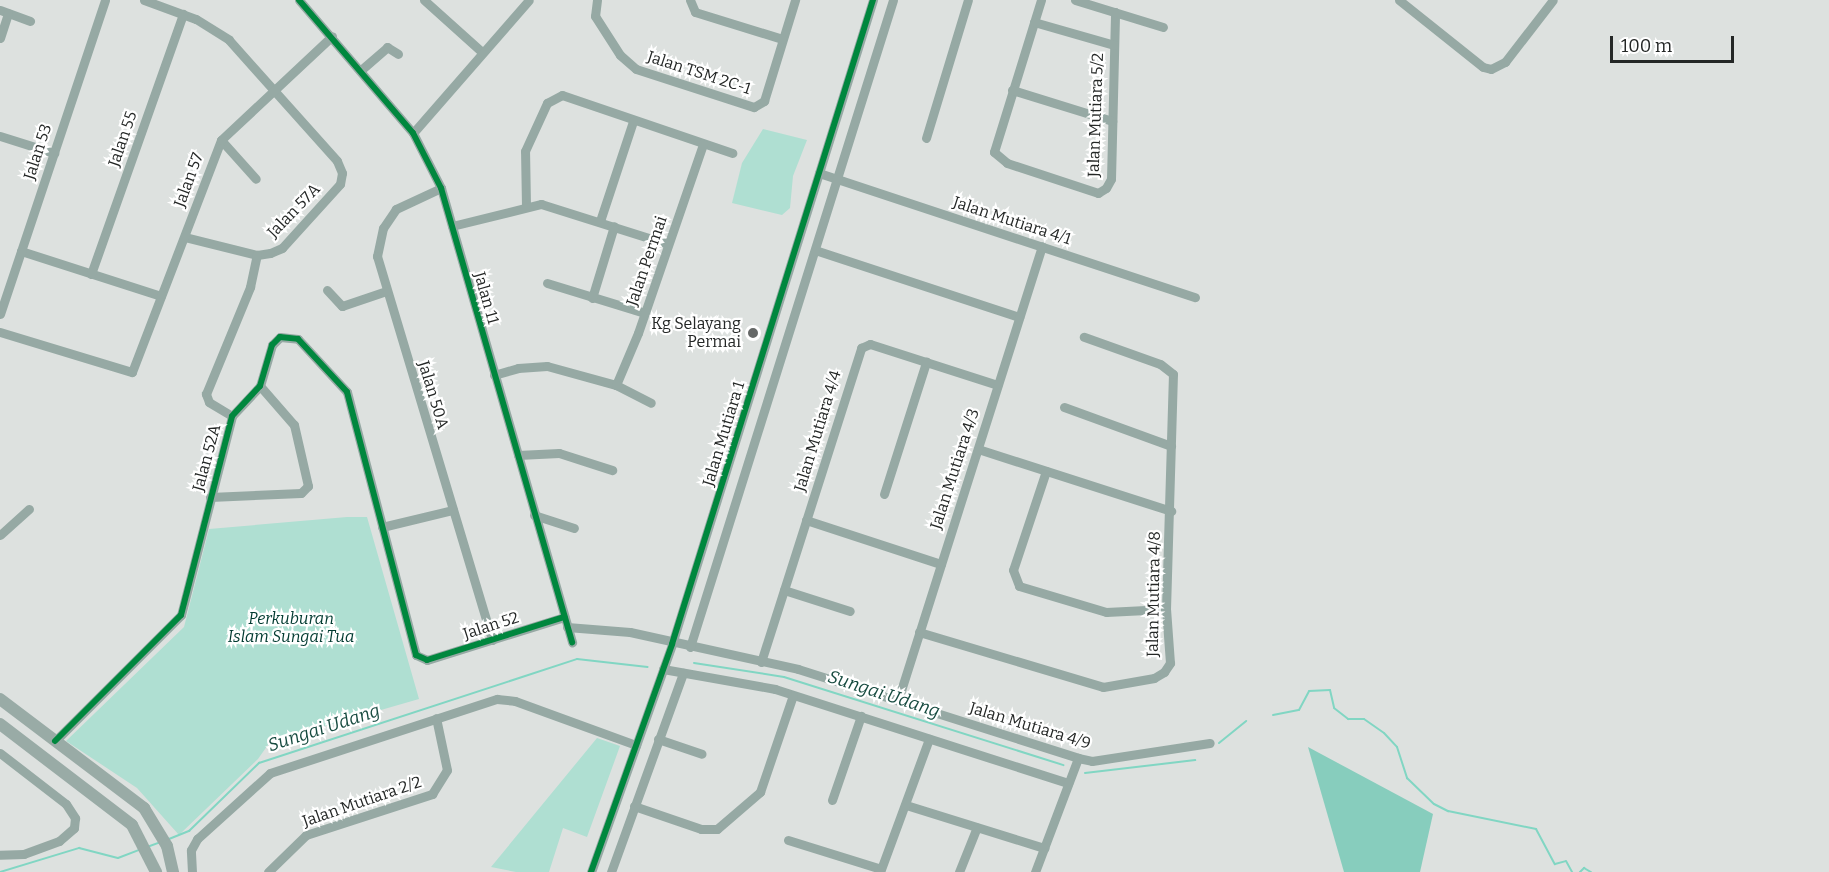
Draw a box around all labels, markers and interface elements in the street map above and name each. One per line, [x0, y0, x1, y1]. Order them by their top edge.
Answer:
scale bar [1613, 24, 1738, 62]
text: 100 m [1621, 35, 1672, 57]
street label: Jalan TSM 2C-1 [645, 47, 753, 99]
street label: Jalan Mutiara 5/2 [1084, 53, 1108, 177]
street label: Jalan 55 [105, 109, 141, 169]
street label: Jalan 53 [20, 122, 56, 182]
street label: Jalan 57 [170, 150, 208, 210]
street label: Jalan 57A [264, 180, 324, 242]
street label: Jalan Mutiara 4/1 [951, 193, 1073, 249]
street label: Jalan Permai [623, 214, 671, 308]
street label: Jalan 11 [469, 270, 503, 326]
place label: Kg Selayang Permai [651, 314, 741, 352]
marker: Kg Selayang Permai [746, 326, 760, 340]
street label: Jalan 50A [414, 359, 452, 431]
street label: Jalan Mutiara 4/4 [790, 368, 846, 494]
street label: Jalan Mutiara 1 [699, 379, 749, 489]
street label: Jalan Mutiara 4/3 [926, 406, 984, 532]
street label: Jalan 52A [189, 422, 225, 494]
street label: Jalan Mutiara 4/8 [1143, 531, 1165, 657]
street label: Jalan 52 [461, 608, 521, 644]
park label: Perkuburan Islam Sungai Tua [228, 609, 354, 647]
water label: Sungai Udang [825, 666, 943, 722]
street label: Jalan Mutiara 4/9 [967, 698, 1093, 754]
water label: Sungai Udang [265, 700, 383, 756]
street label: Jalan Mutiara 2/2 [300, 773, 424, 831]

